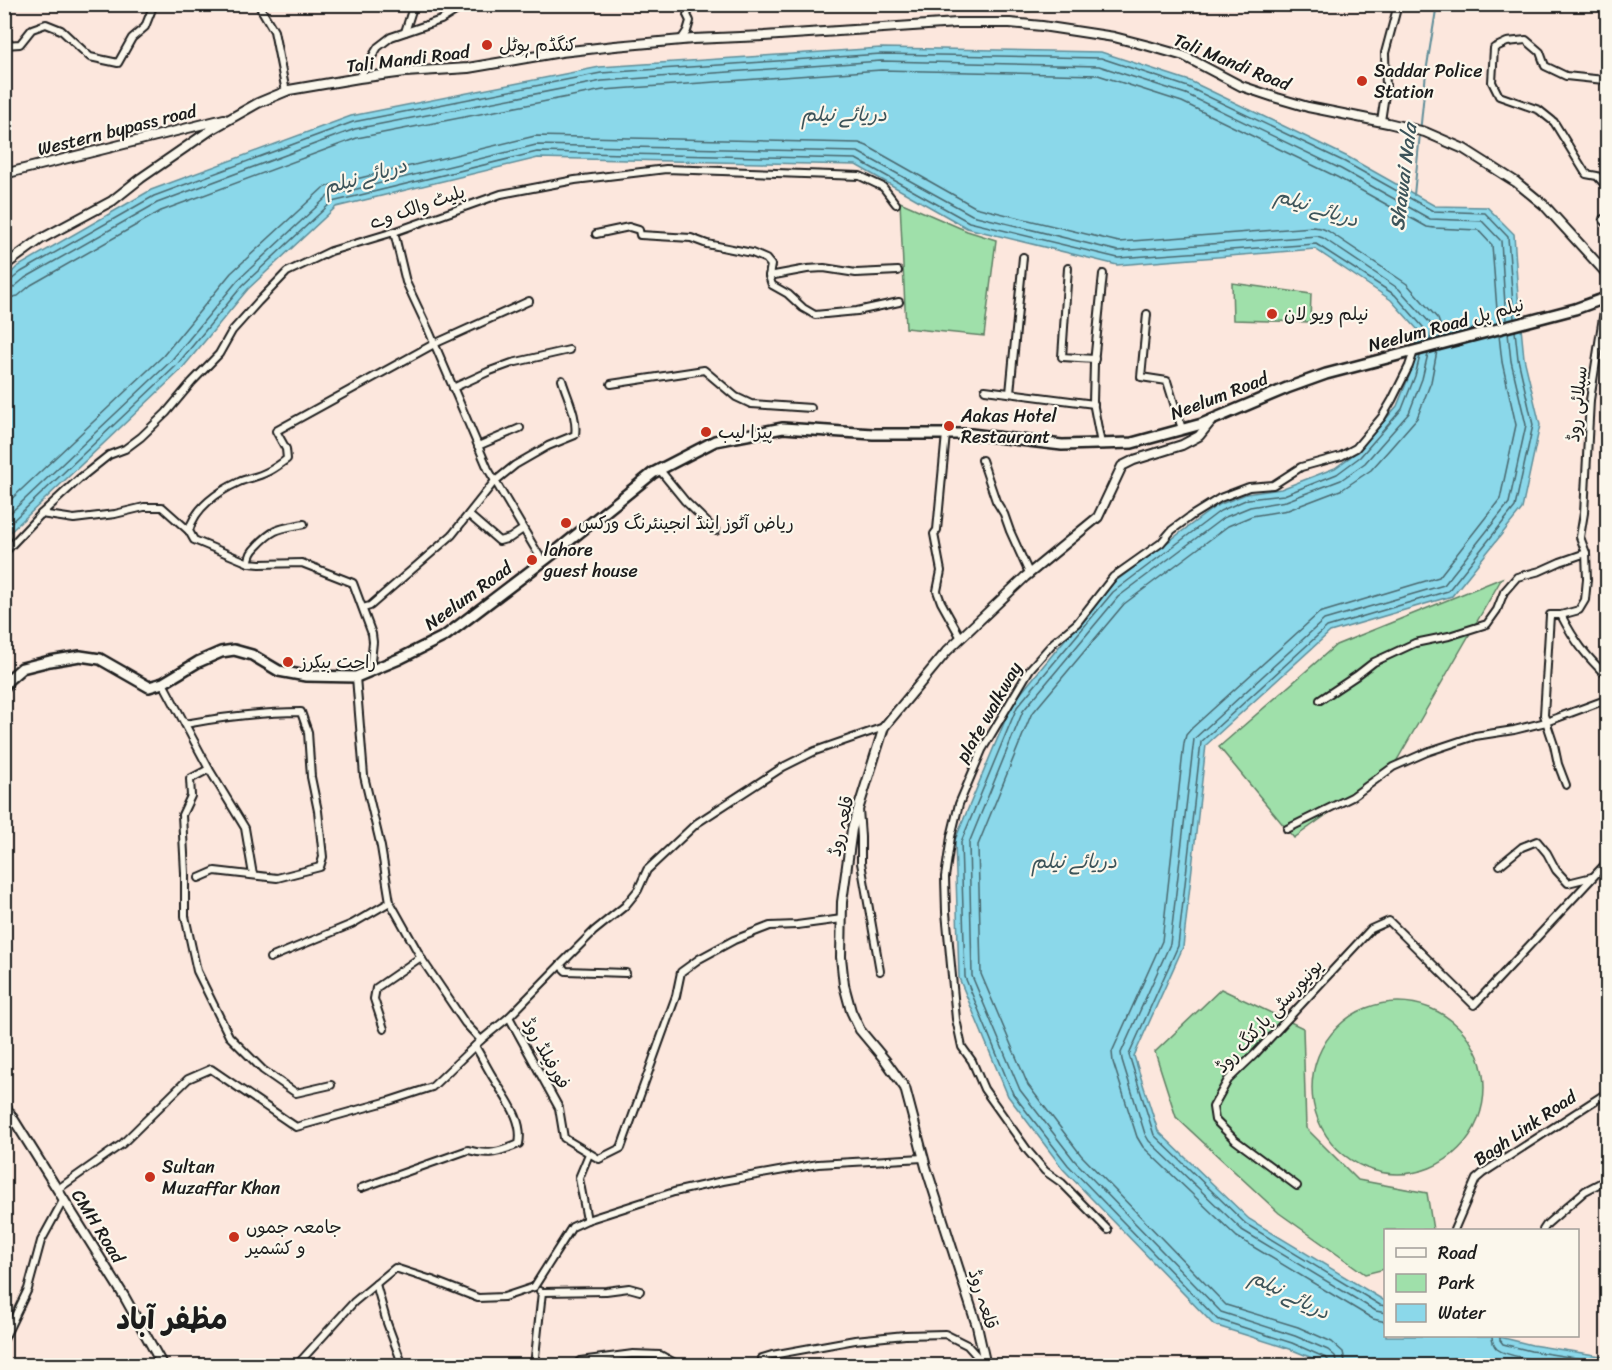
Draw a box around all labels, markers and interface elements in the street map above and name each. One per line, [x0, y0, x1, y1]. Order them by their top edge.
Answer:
street label: Tali Mandi Road [1169, 24, 1297, 101]
place label: کنگڈم ہوٹل [499, 29, 577, 61]
street label: Tali Mandi Road [345, 35, 473, 82]
marker: کنگڈم ہوٹل [480, 38, 494, 52]
place label: Saddar Police Station [1374, 55, 1483, 108]
marker: Saddar Police Station [1355, 74, 1369, 88]
street label: Western bypass road [34, 94, 201, 165]
water label: دریائے نیلم [801, 97, 887, 132]
water label: Shawai Nala [1380, 119, 1428, 232]
water label: دریائے نیلم [319, 148, 411, 205]
street label: پلیٹ والک وے [365, 176, 469, 238]
water label: دریائے نیلم [1271, 178, 1363, 237]
street label: Neelum Road نیلم پل [1364, 289, 1528, 361]
place label: نیلم ویو لان [1284, 298, 1369, 330]
marker: نیلم ویو لان [1265, 307, 1279, 321]
street label: Neelum Road [1165, 362, 1274, 429]
street label: سپلائی روڈ [1557, 364, 1597, 444]
place label: Aakas Hotel Restaurant [960, 400, 1058, 453]
place label: پیزا لیب [718, 416, 773, 448]
marker: Aakas Hotel Restaurant [942, 419, 956, 433]
marker: پیزا لیب [699, 425, 713, 439]
place label: ریاض آٹوز اینڈ انجینئرنگ ورکس [578, 507, 794, 539]
marker: ریاض آٹوز اینڈ انجینئرنگ ورکس [559, 516, 573, 530]
place label: lahore guest house [542, 534, 638, 587]
street label: Neelum Road [417, 552, 520, 639]
marker: lahore guest house [525, 553, 539, 567]
place label: راحت بیکرز [298, 646, 376, 678]
marker: راحت بیکرز [281, 655, 295, 669]
street label: plate walkway [947, 655, 1031, 769]
street label: قلعہ روڈ [818, 792, 864, 860]
water label: دریائے نیلم [1031, 844, 1117, 879]
street label: یونیورسٹی پارکنگ روڈ [1207, 951, 1331, 1081]
street label: فورفیلڈ روڈ [513, 1011, 579, 1095]
street label: Bagh Link Road [1467, 1081, 1585, 1175]
place label: Sultan Muzaffar Khan [162, 1151, 280, 1204]
marker: Sultan Muzaffar Khan [143, 1170, 157, 1184]
street label: CMH Road [63, 1182, 134, 1271]
place label: جامعہ جموں و کشمیر [244, 1211, 342, 1264]
legend [1384, 1229, 1579, 1337]
marker: جامعہ جموں و کشمیر [227, 1230, 241, 1244]
text: Road [1438, 1237, 1478, 1269]
water label: دریائے نیلم [1244, 1259, 1336, 1330]
street label: قلعہ روڈ [959, 1265, 1007, 1333]
text: Park [1438, 1267, 1475, 1299]
district label: مظفر آباد [116, 1292, 228, 1346]
text: Water [1438, 1297, 1487, 1329]

